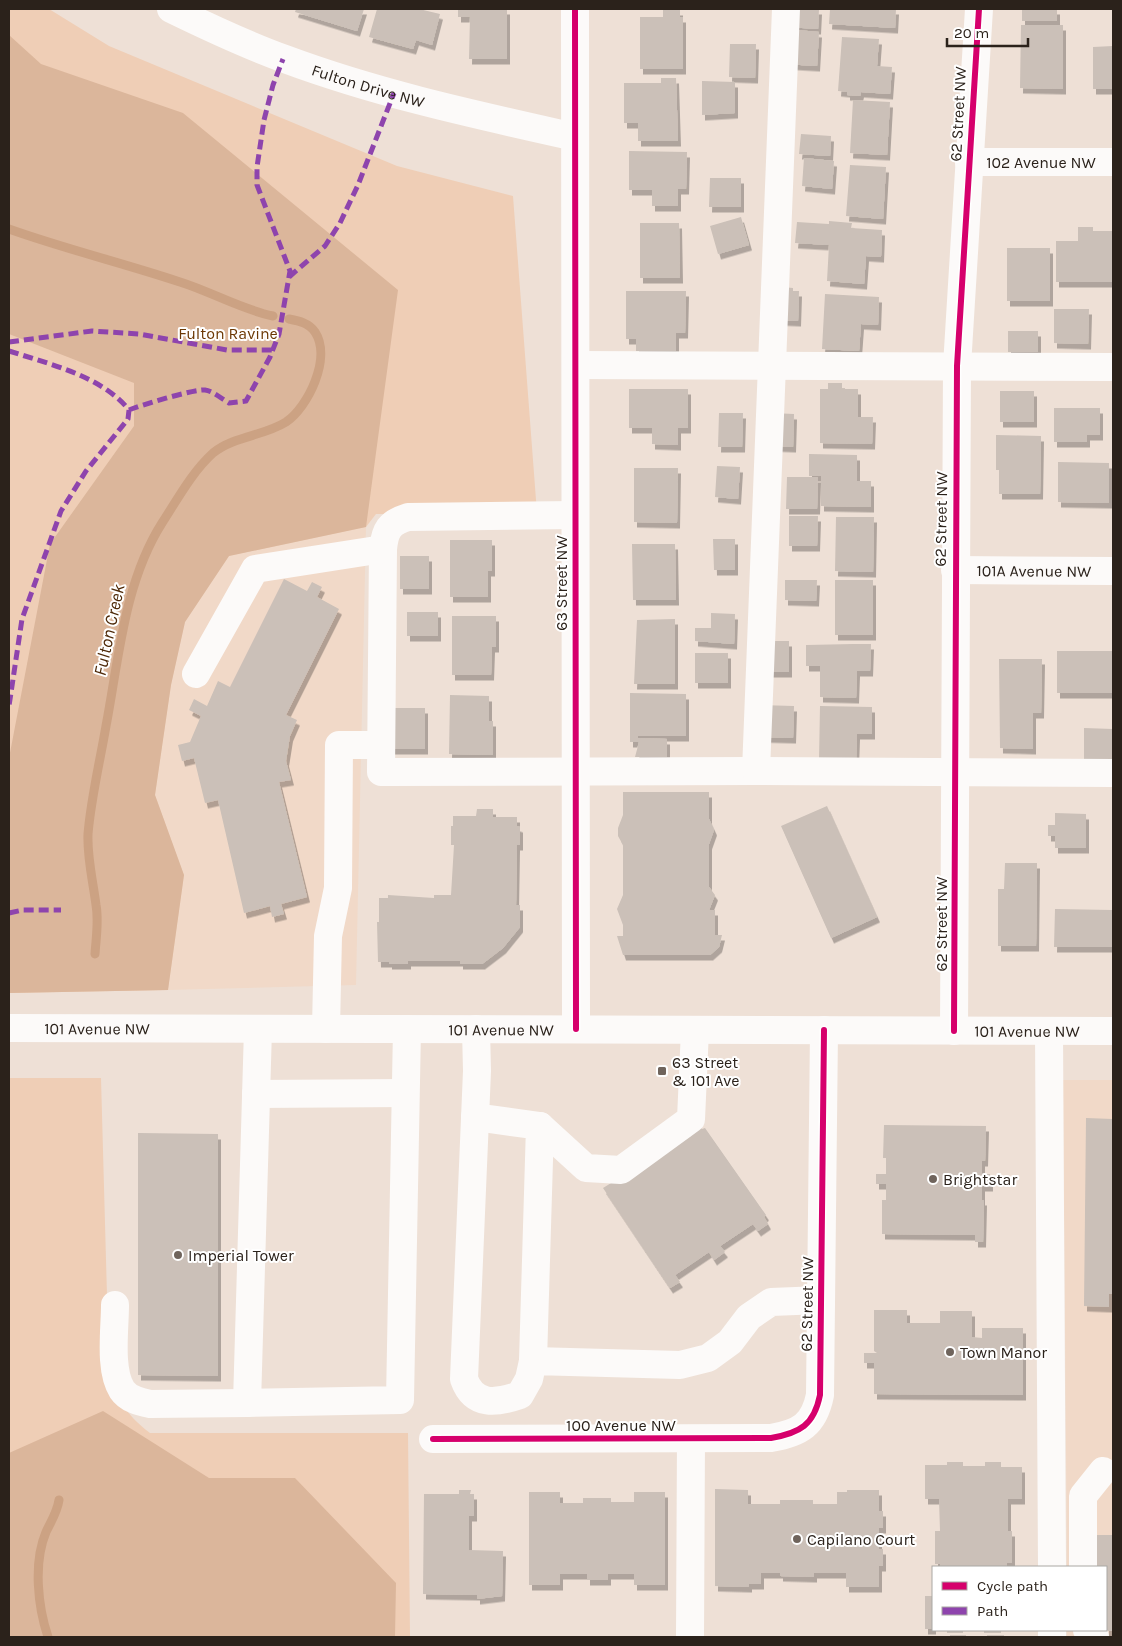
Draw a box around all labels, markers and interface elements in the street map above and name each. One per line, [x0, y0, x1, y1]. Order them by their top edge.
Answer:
scale bar [947, 15, 1028, 47]
text: 20 m [954, 24, 989, 42]
street label: Fulton Drive NW [309, 60, 427, 111]
street label: 62 Street NW [946, 65, 970, 162]
street label: 102 Avenue NW [986, 153, 1097, 172]
park label: Fulton Ravine [178, 324, 278, 343]
street label: 62 Street NW [931, 471, 951, 567]
street label: 63 Street NW [552, 535, 571, 631]
street label: 101A Avenue NW [977, 561, 1092, 580]
water label: Fulton Creek [89, 581, 130, 678]
street label: 62 Street NW [932, 876, 951, 972]
street label: 101 Avenue NW [44, 1019, 151, 1038]
street label: 101 Avenue NW [448, 1020, 555, 1039]
street label: 101 Avenue NW [974, 1021, 1081, 1040]
place label: 63 Street & 101 Ave [672, 1053, 739, 1090]
marker: 63 Street & 101 Ave [656, 1065, 668, 1077]
place label: Brightstar [943, 1170, 1017, 1189]
marker: Brightstar [927, 1173, 939, 1185]
place label: Imperial Tower [188, 1246, 294, 1265]
marker: Imperial Tower [172, 1249, 184, 1261]
street label: 62 Street NW [797, 1256, 817, 1352]
place label: Town Manor [960, 1343, 1047, 1362]
marker: Town Manor [944, 1346, 956, 1358]
street label: 100 Avenue NW [566, 1416, 677, 1435]
place label: Capilano Court [807, 1530, 915, 1549]
marker: Capilano Court [791, 1533, 803, 1545]
legend [932, 1566, 1107, 1631]
text: Cycle path [977, 1577, 1048, 1595]
text: Path [977, 1602, 1008, 1620]

